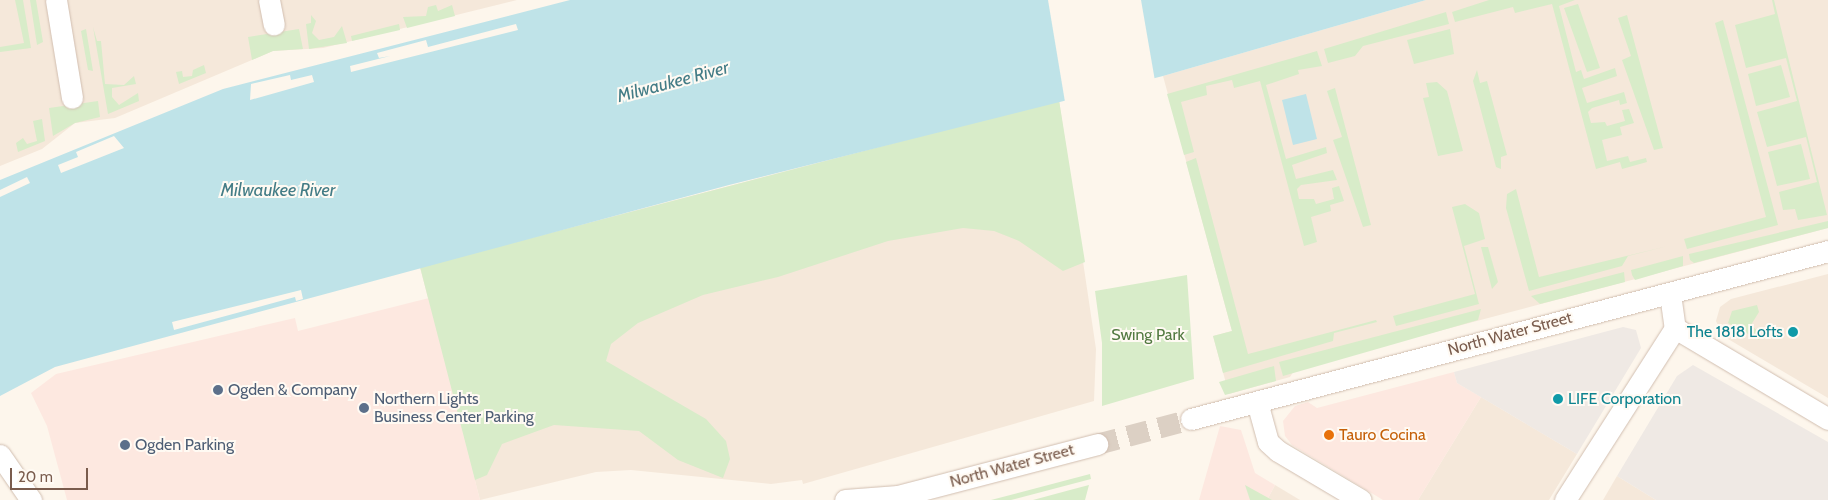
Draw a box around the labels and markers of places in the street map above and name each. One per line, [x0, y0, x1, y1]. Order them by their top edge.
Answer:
place label: The 1818 Lofts [1687, 322, 1783, 342]
marker: The 1818 Lofts [1787, 326, 1799, 338]
place label: Ogden & Company [228, 380, 357, 400]
marker: Ogden & Company [212, 384, 224, 396]
place label: Northern Lights Business Center Parking [374, 389, 534, 427]
place label: LIFE Corporation [1568, 389, 1681, 409]
marker: LIFE Corporation [1552, 393, 1564, 405]
marker: Northern Lights Business Center Parking [358, 402, 370, 414]
place label: Tauro Cocina [1339, 425, 1426, 445]
marker: Tauro Cocina [1323, 429, 1335, 441]
place label: Ogden Parking [135, 435, 234, 455]
marker: Ogden Parking [119, 439, 131, 451]

